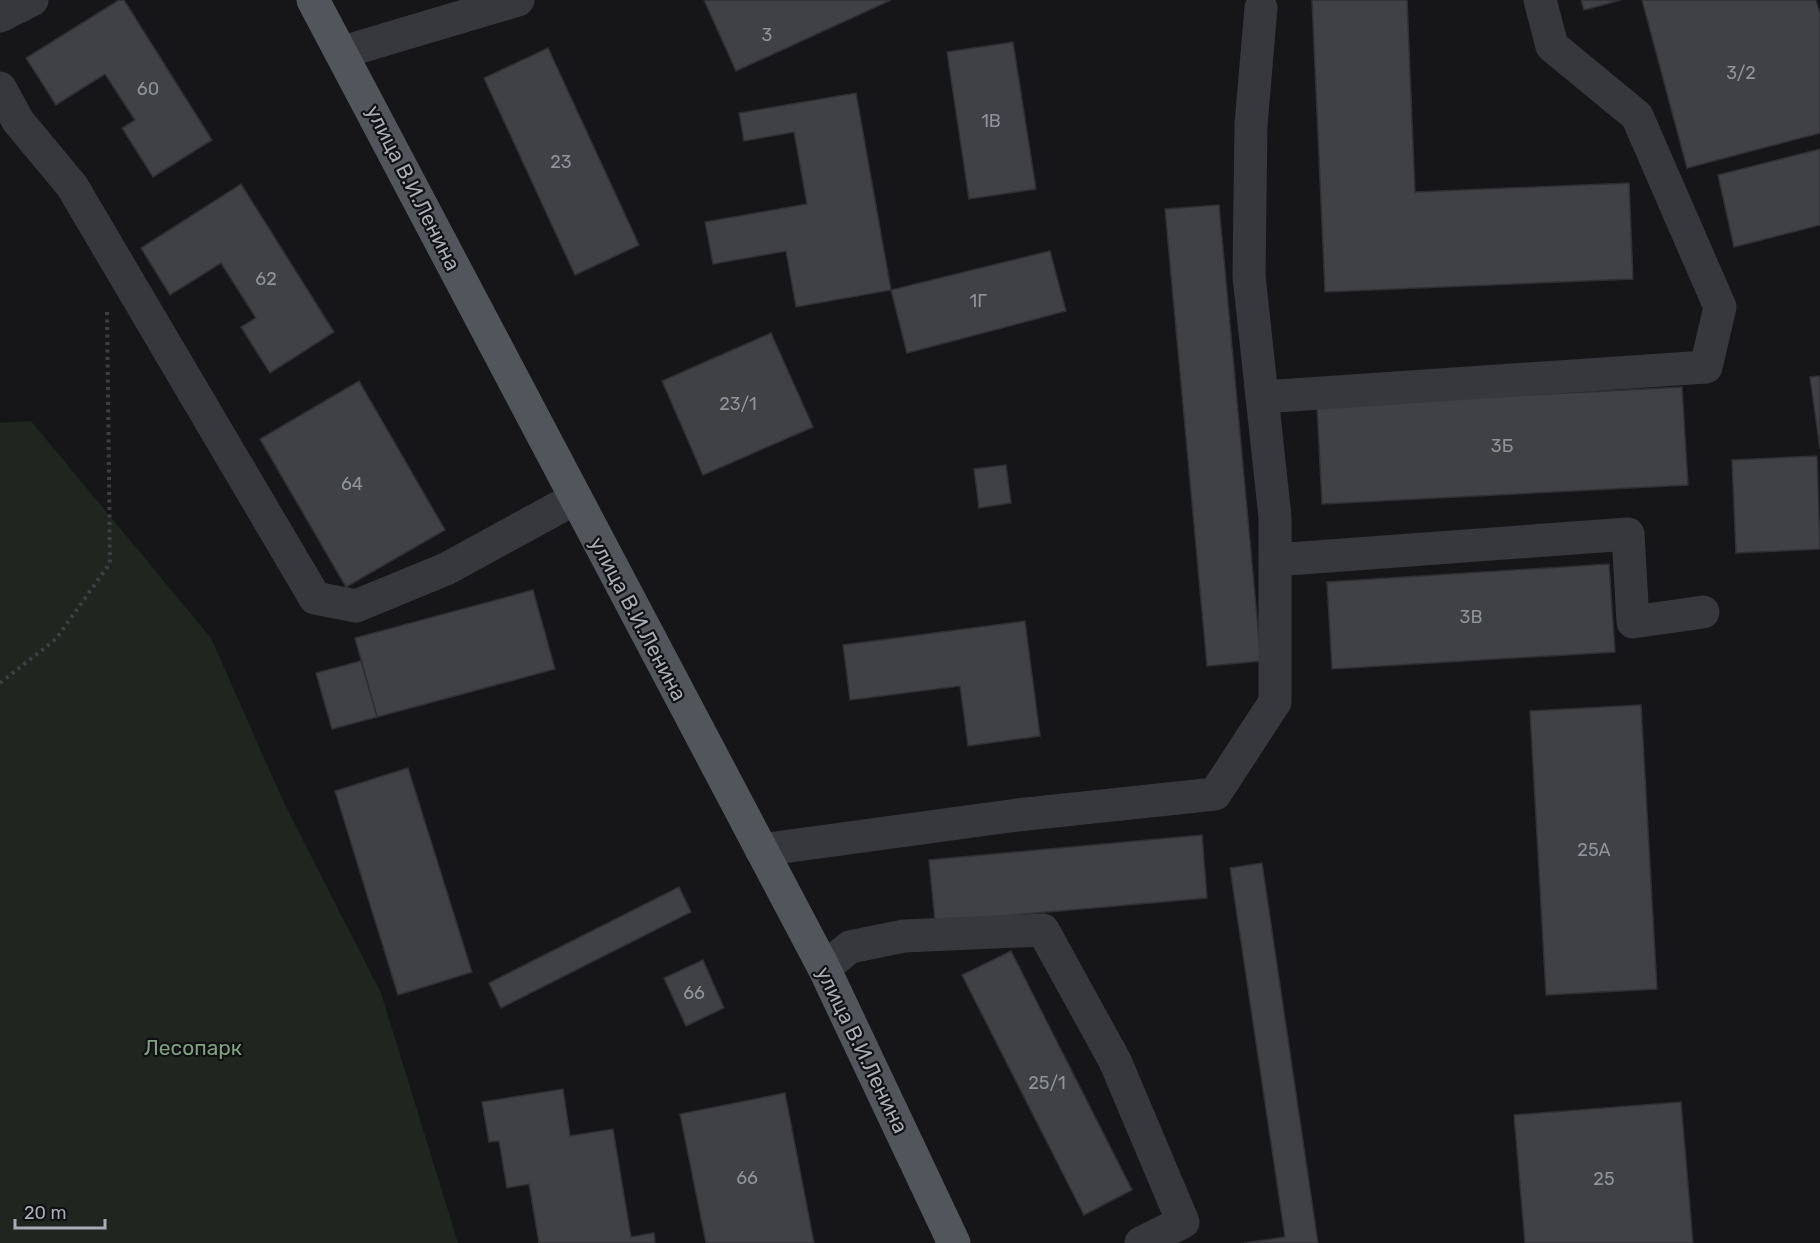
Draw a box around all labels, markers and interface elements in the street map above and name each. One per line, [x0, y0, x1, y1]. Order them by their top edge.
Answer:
house number: 3 [762, 24, 772, 46]
house number: 3/2 [1726, 62, 1756, 84]
house number: 60 [137, 78, 159, 100]
street label: улица В.И.Ленина [361, 101, 466, 275]
house number: 1В [981, 110, 1001, 132]
house number: 23 [550, 151, 572, 173]
house number: 62 [255, 268, 277, 290]
house number: 1Г [969, 290, 987, 312]
house number: 23/1 [719, 393, 757, 415]
house number: 3Б [1491, 435, 1513, 457]
house number: 64 [341, 473, 363, 495]
street label: улица В.И.Ленина [585, 533, 692, 705]
house number: 3В [1460, 606, 1482, 628]
house number: 25А [1577, 839, 1611, 861]
street label: улица В.И.Ленина [811, 963, 914, 1137]
house number: 66 [683, 982, 705, 1004]
park label: Лесопарк [144, 1035, 242, 1060]
house number: 25/1 [1028, 1072, 1066, 1094]
house number: 66 [736, 1167, 758, 1189]
house number: 25 [1593, 1168, 1615, 1190]
scale bar [15, 1192, 105, 1230]
text: 20 m [24, 1202, 66, 1224]

